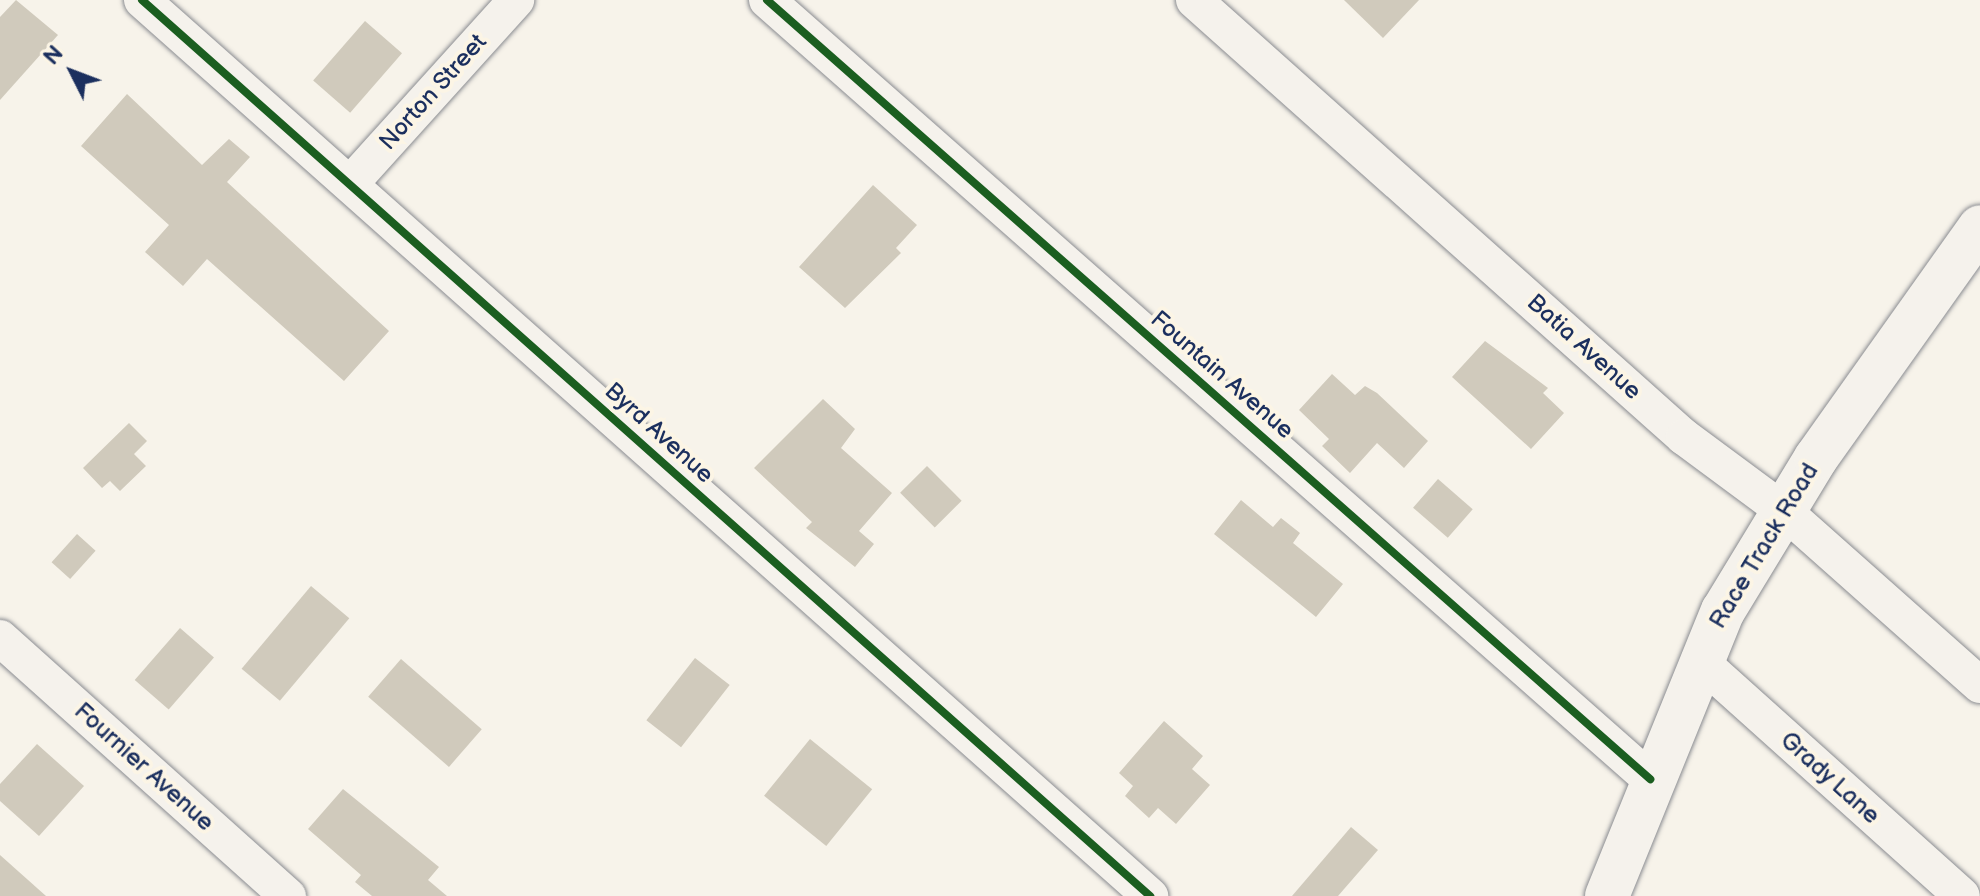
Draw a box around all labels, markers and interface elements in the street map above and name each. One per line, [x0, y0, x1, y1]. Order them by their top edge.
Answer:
street label: Norton Street [373, 28, 493, 156]
north arrow [32, 32, 112, 112]
text: N [38, 40, 69, 71]
street label: Batia Avenue [1521, 288, 1647, 406]
street label: Fountain Avenue [1145, 305, 1299, 445]
street label: Byrd Avenue [599, 377, 719, 489]
street label: Race Track Road [1703, 458, 1825, 634]
street label: Fournier Avenue [68, 697, 220, 837]
street label: Grady Lane [1774, 725, 1886, 831]

